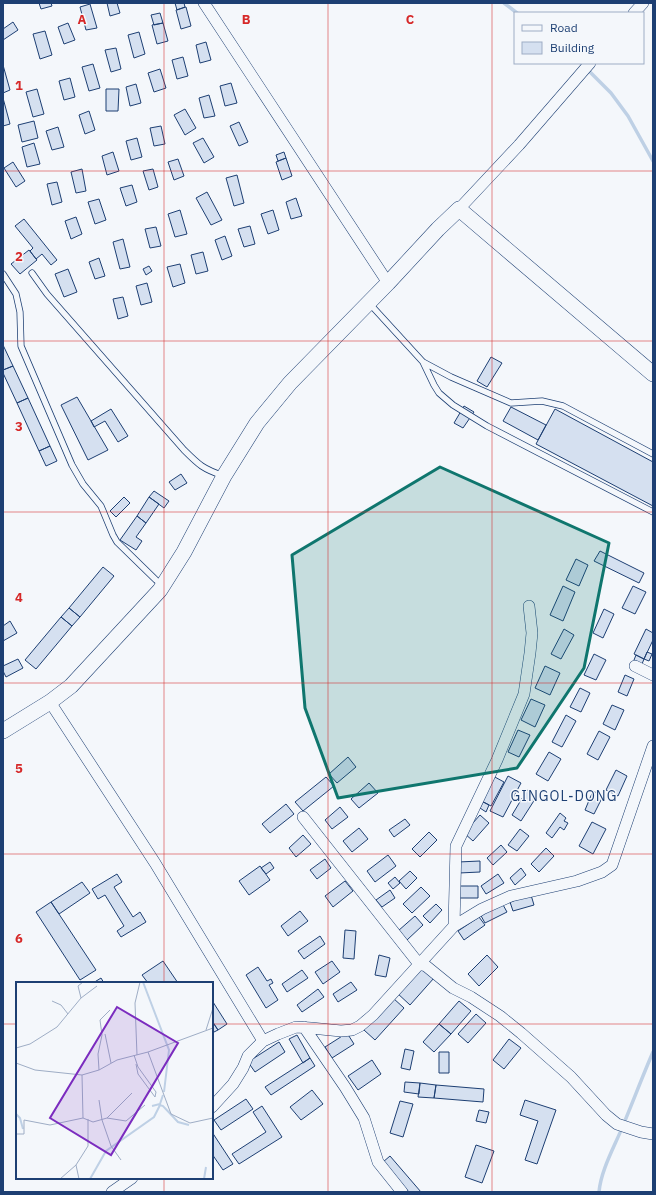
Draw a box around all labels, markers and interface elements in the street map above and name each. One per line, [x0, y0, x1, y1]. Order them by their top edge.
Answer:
text: A [78, 11, 87, 28]
text: B [242, 11, 251, 28]
text: C [406, 11, 415, 28]
legend [514, 12, 644, 64]
text: Road [550, 20, 578, 35]
text: Building [550, 40, 595, 55]
text: 1 [15, 77, 23, 94]
text: 2 [15, 248, 23, 265]
text: 3 [15, 418, 23, 435]
text: 4 [15, 589, 23, 606]
text: 5 [15, 760, 23, 777]
district label: GINGOL-DONG [511, 787, 617, 805]
text: 6 [15, 930, 23, 947]
inset map [16, 982, 213, 1179]

